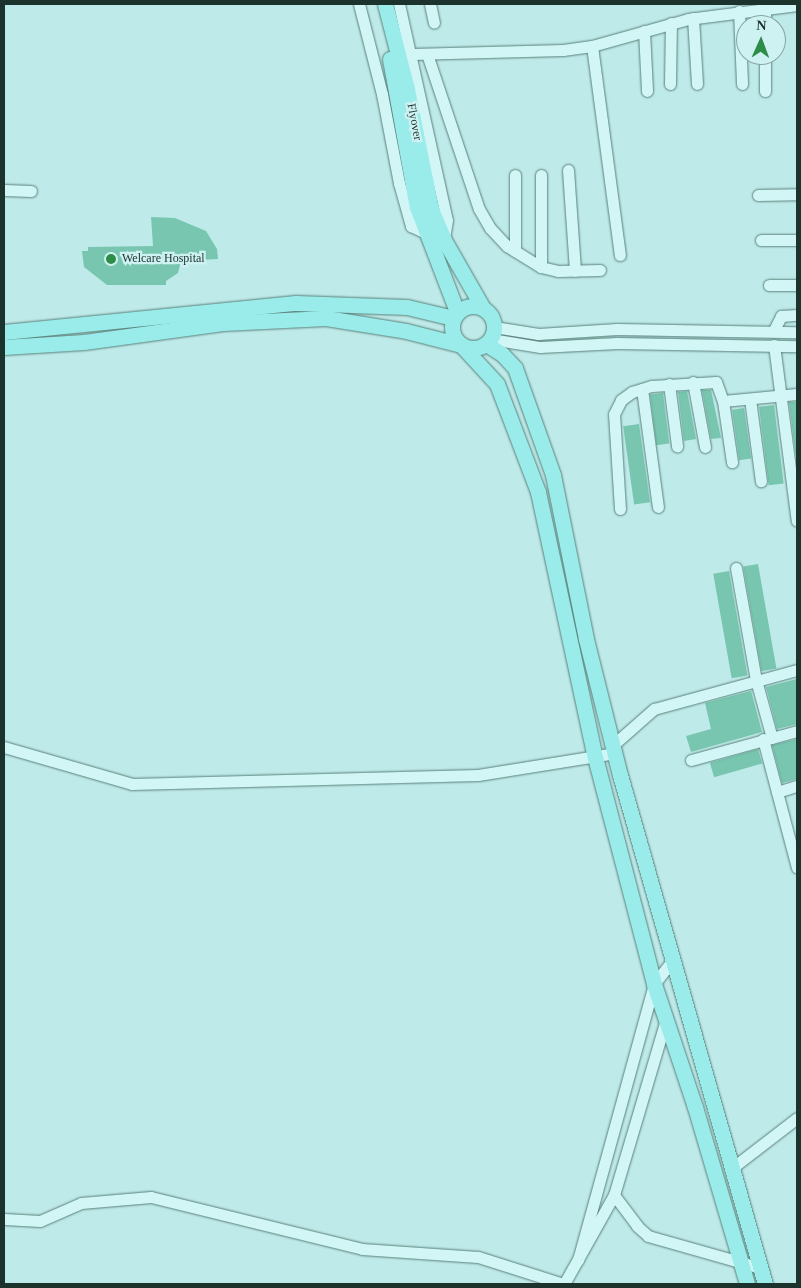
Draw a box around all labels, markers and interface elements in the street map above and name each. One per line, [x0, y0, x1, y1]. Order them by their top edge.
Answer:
north arrow [736, 15, 786, 65]
text: N [756, 18, 767, 33]
street label: Flyover [403, 102, 425, 142]
marker: Welcare Hospital [104, 252, 118, 266]
place label: Welcare Hospital [122, 252, 205, 266]

